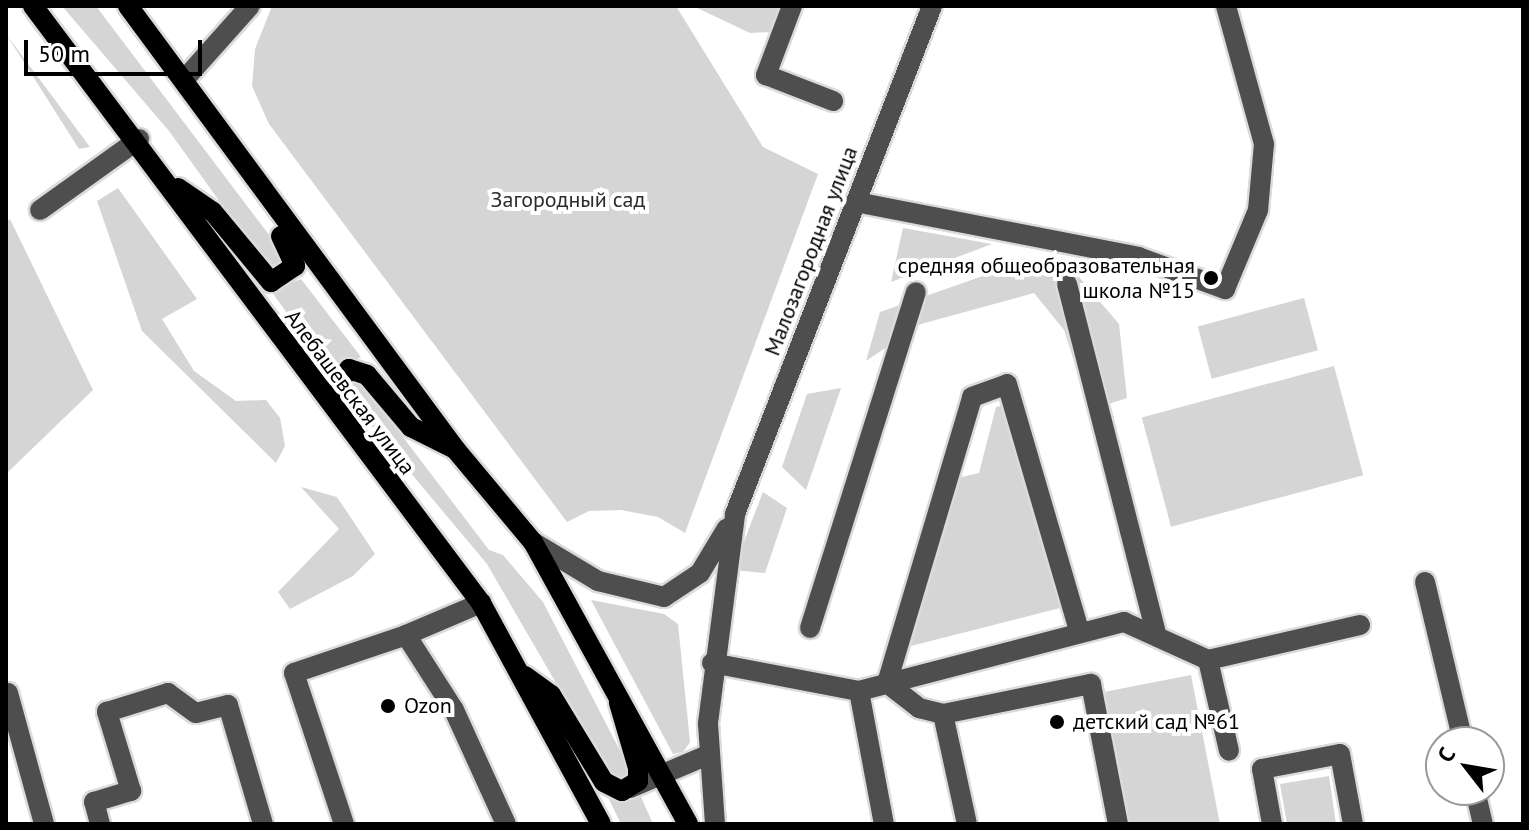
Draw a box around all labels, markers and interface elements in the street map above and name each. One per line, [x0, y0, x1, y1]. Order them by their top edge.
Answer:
scale bar [28, 24, 206, 74]
text: 50 m [38, 38, 90, 69]
street label: Малозагородная улица [759, 143, 863, 359]
park label: Загородный сад [491, 187, 645, 213]
place label: средняя общеобразовательная школа №15 [897, 252, 1195, 304]
marker: средняя общеобразовательная школа №15 [1202, 269, 1220, 287]
street label: Алебашевская улица [279, 304, 421, 480]
place label: Ozon [404, 693, 452, 719]
marker: Ozon [379, 697, 397, 715]
place label: детский сад №61 [1073, 709, 1240, 735]
marker: детский сад №61 [1048, 713, 1066, 731]
north arrow [1425, 726, 1505, 806]
text: С [1431, 742, 1461, 767]

